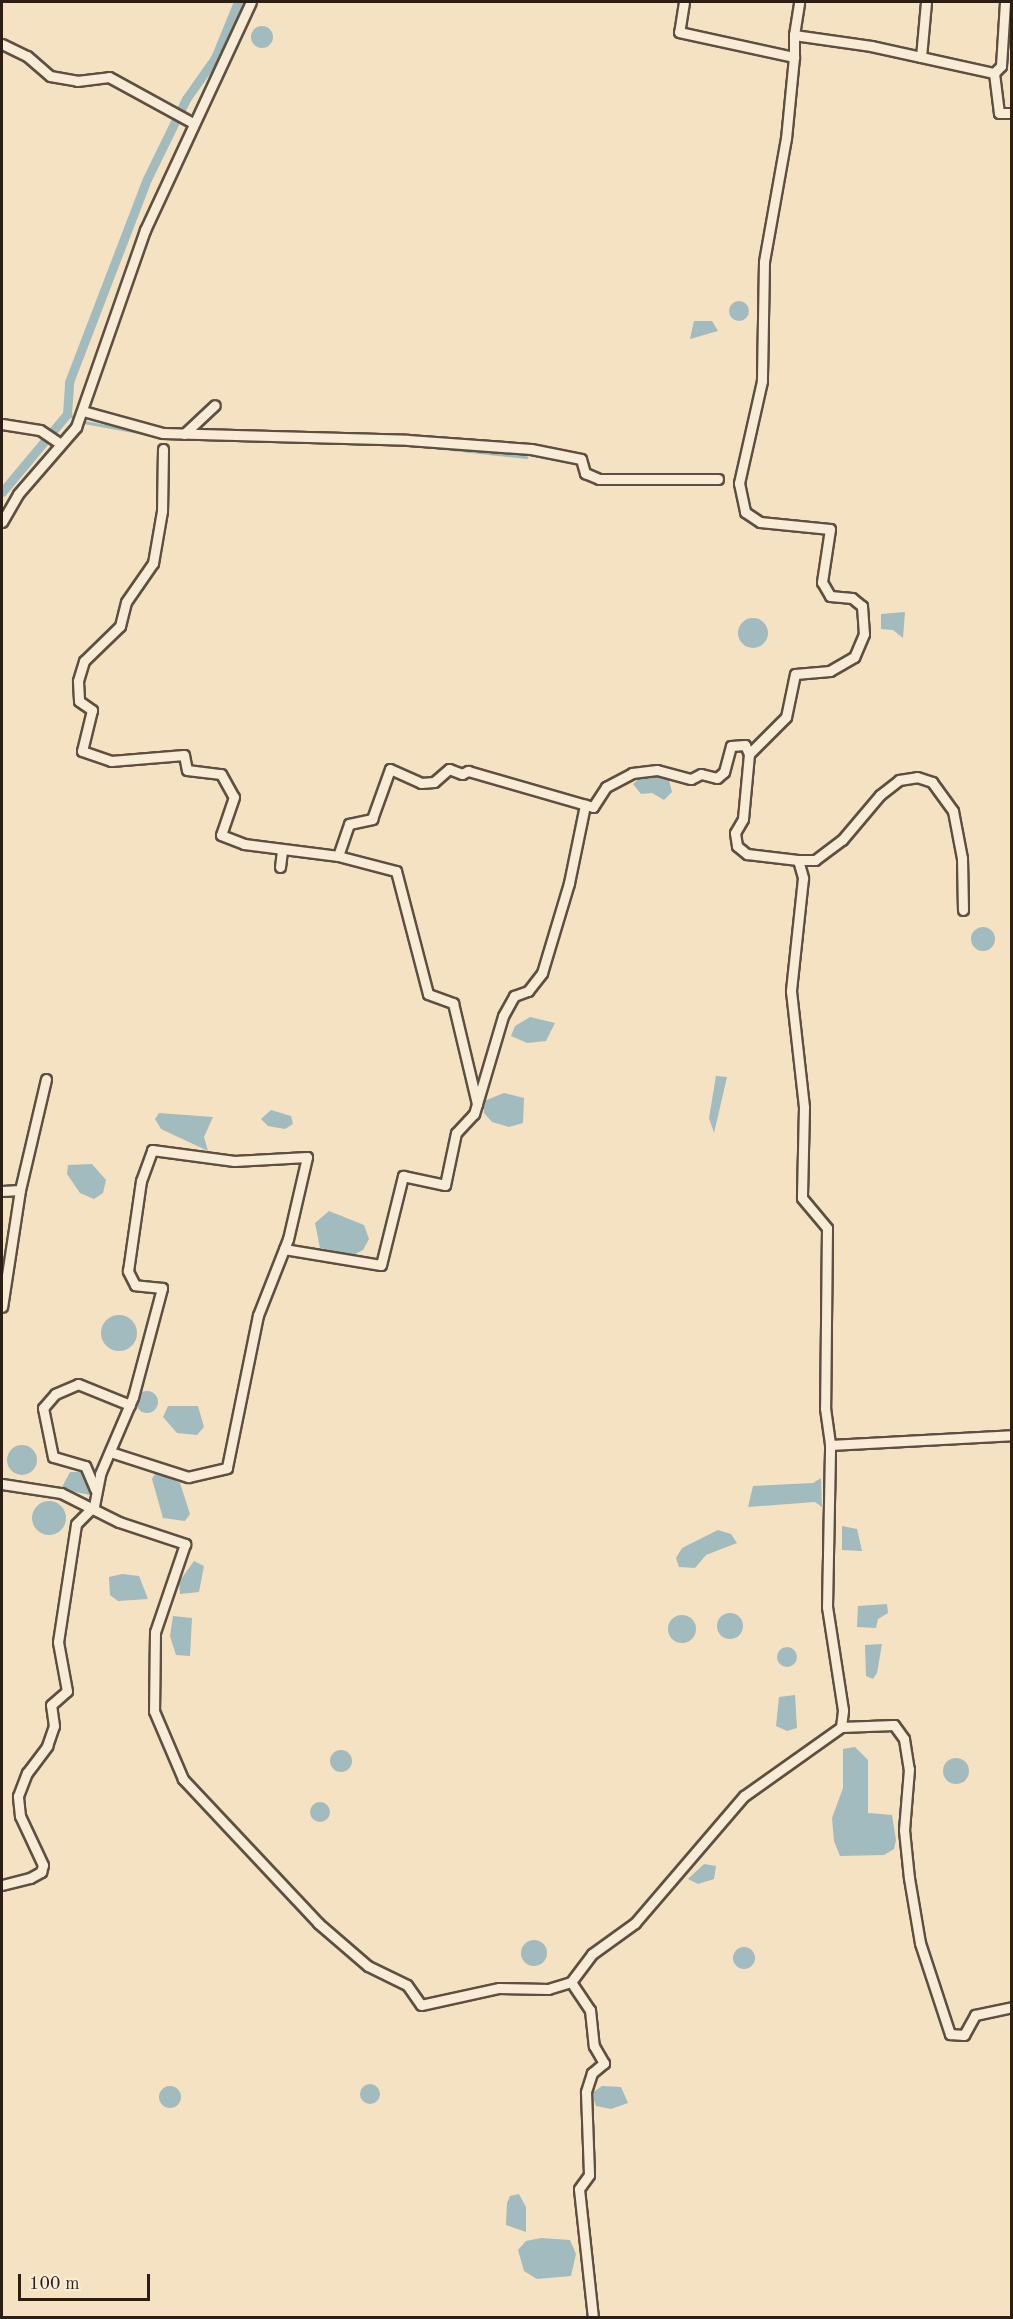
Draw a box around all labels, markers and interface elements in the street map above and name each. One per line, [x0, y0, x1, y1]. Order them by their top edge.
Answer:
scale bar [21, 2262, 153, 2300]
text: 100 m [29, 2275, 80, 2293]

